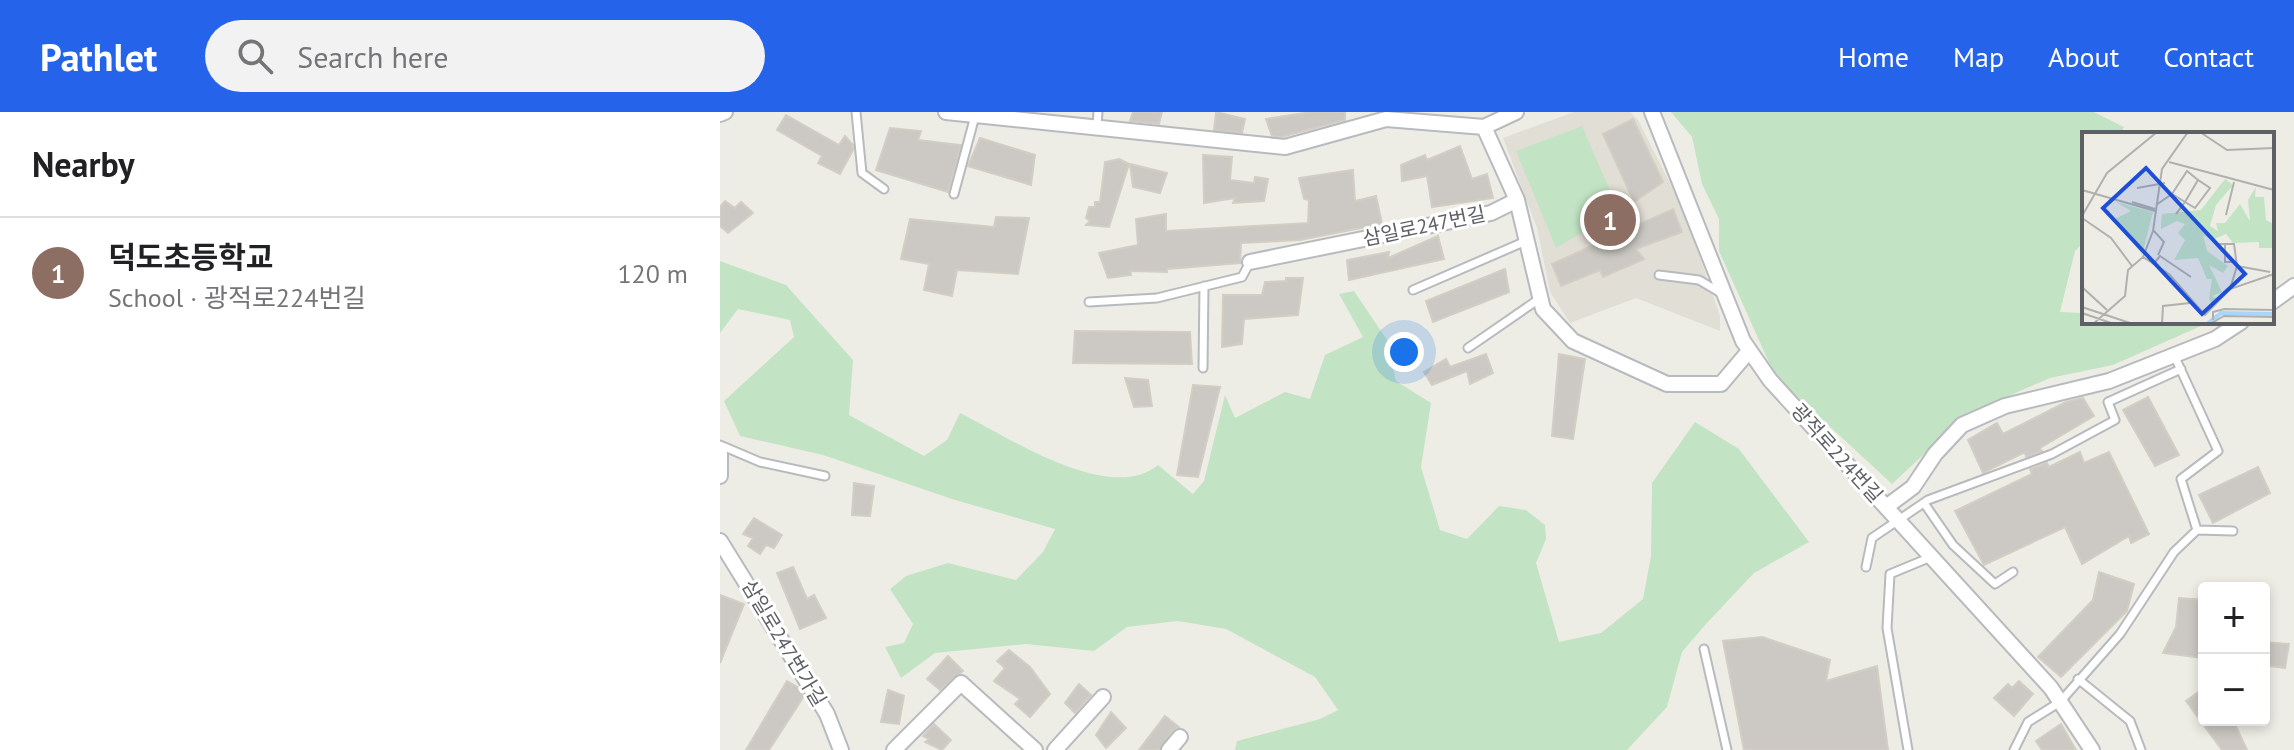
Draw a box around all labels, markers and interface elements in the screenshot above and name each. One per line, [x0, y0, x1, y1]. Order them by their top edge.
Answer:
search box [205, 20, 765, 92]
text: Pathlet [40, 32, 157, 81]
icon: search [233, 34, 277, 78]
text: Search here [297, 37, 449, 76]
text: Home [1838, 38, 1909, 75]
text: Map [1953, 38, 2004, 75]
text: About [2048, 38, 2119, 75]
text: Contact [2163, 38, 2254, 75]
inset map [2082, 132, 2274, 324]
text: Nearby [32, 142, 134, 186]
pin: 1 [1584, 190, 1636, 250]
street label: 삼일로247번길 [1360, 200, 1488, 252]
text: 덕도초등학교 [108, 237, 274, 276]
text: 1 [51, 257, 65, 290]
text: 120 m [617, 257, 688, 290]
text: School · 광적로224번길 [108, 281, 366, 314]
your location [1384, 332, 1424, 372]
street label: 광적로224번길 [1786, 398, 1888, 508]
street label: 삼일로247번가길 [736, 575, 832, 711]
map controls [2198, 582, 2270, 726]
button: + [2198, 582, 2270, 654]
button: − [2198, 654, 2270, 726]

